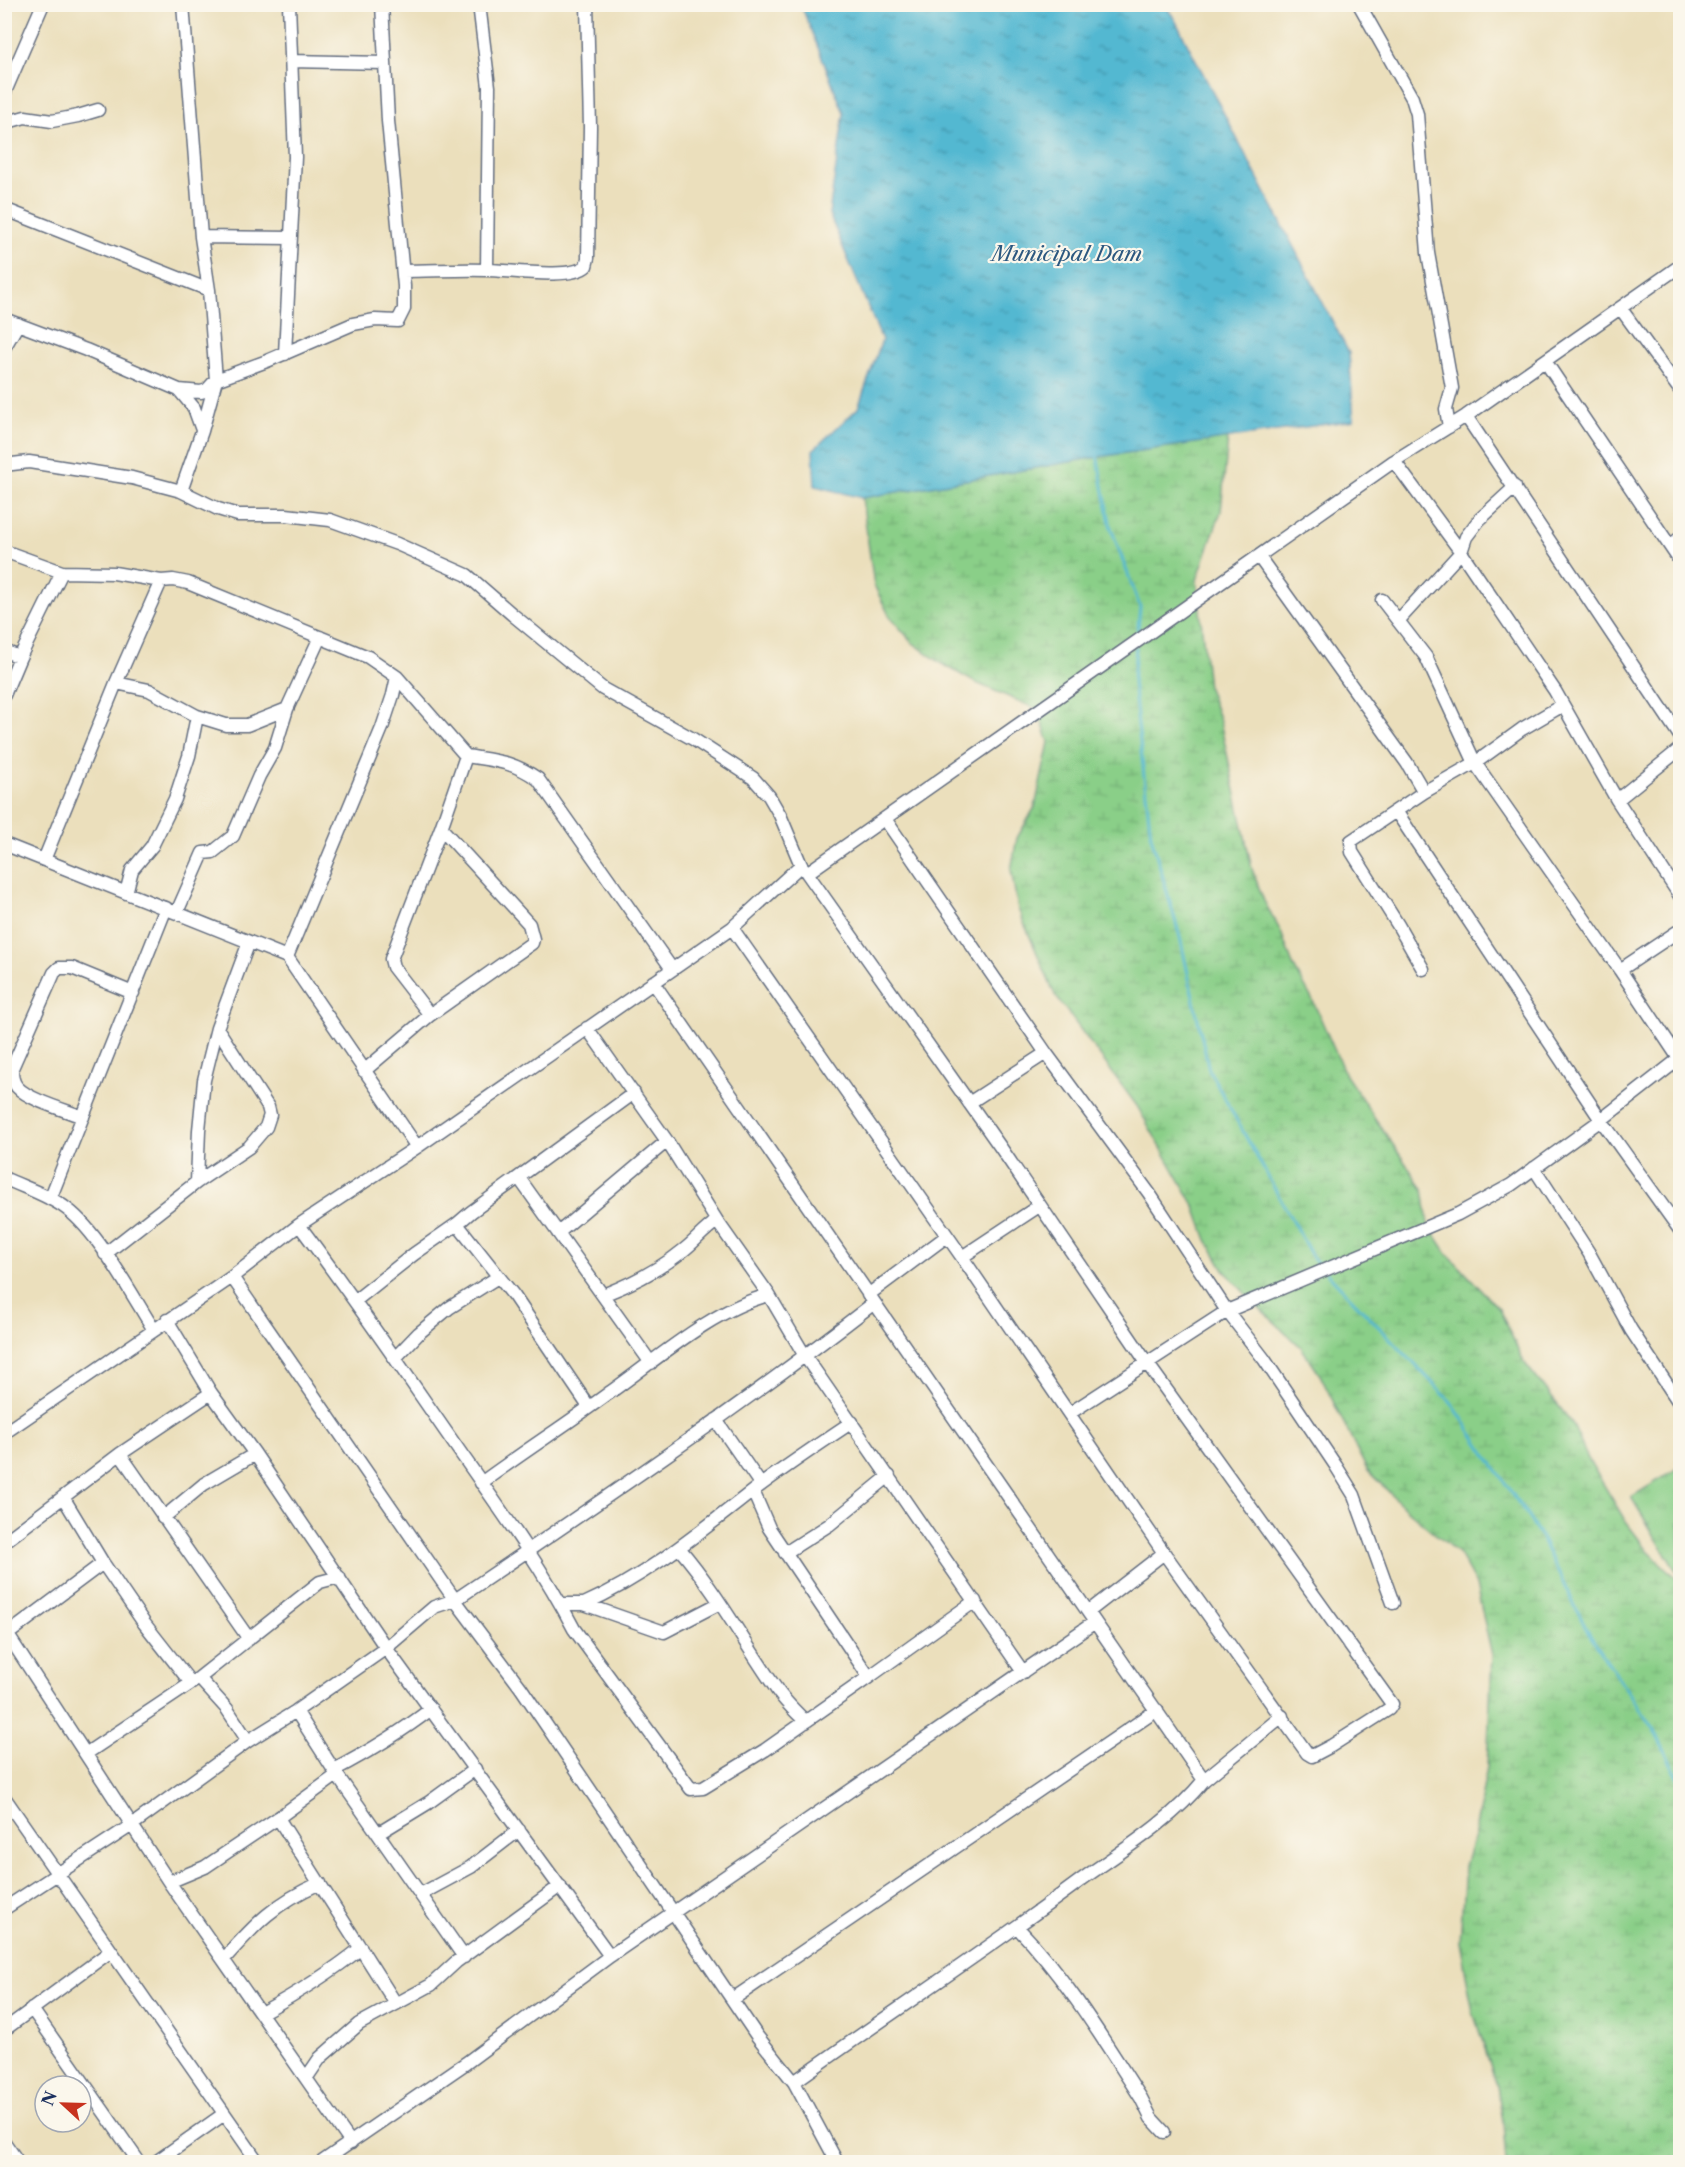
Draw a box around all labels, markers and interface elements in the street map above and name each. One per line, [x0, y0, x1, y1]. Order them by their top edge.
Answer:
water label: Municipal Dam [989, 241, 1142, 266]
north arrow [33, 2074, 93, 2134]
text: N [37, 2088, 61, 2109]

